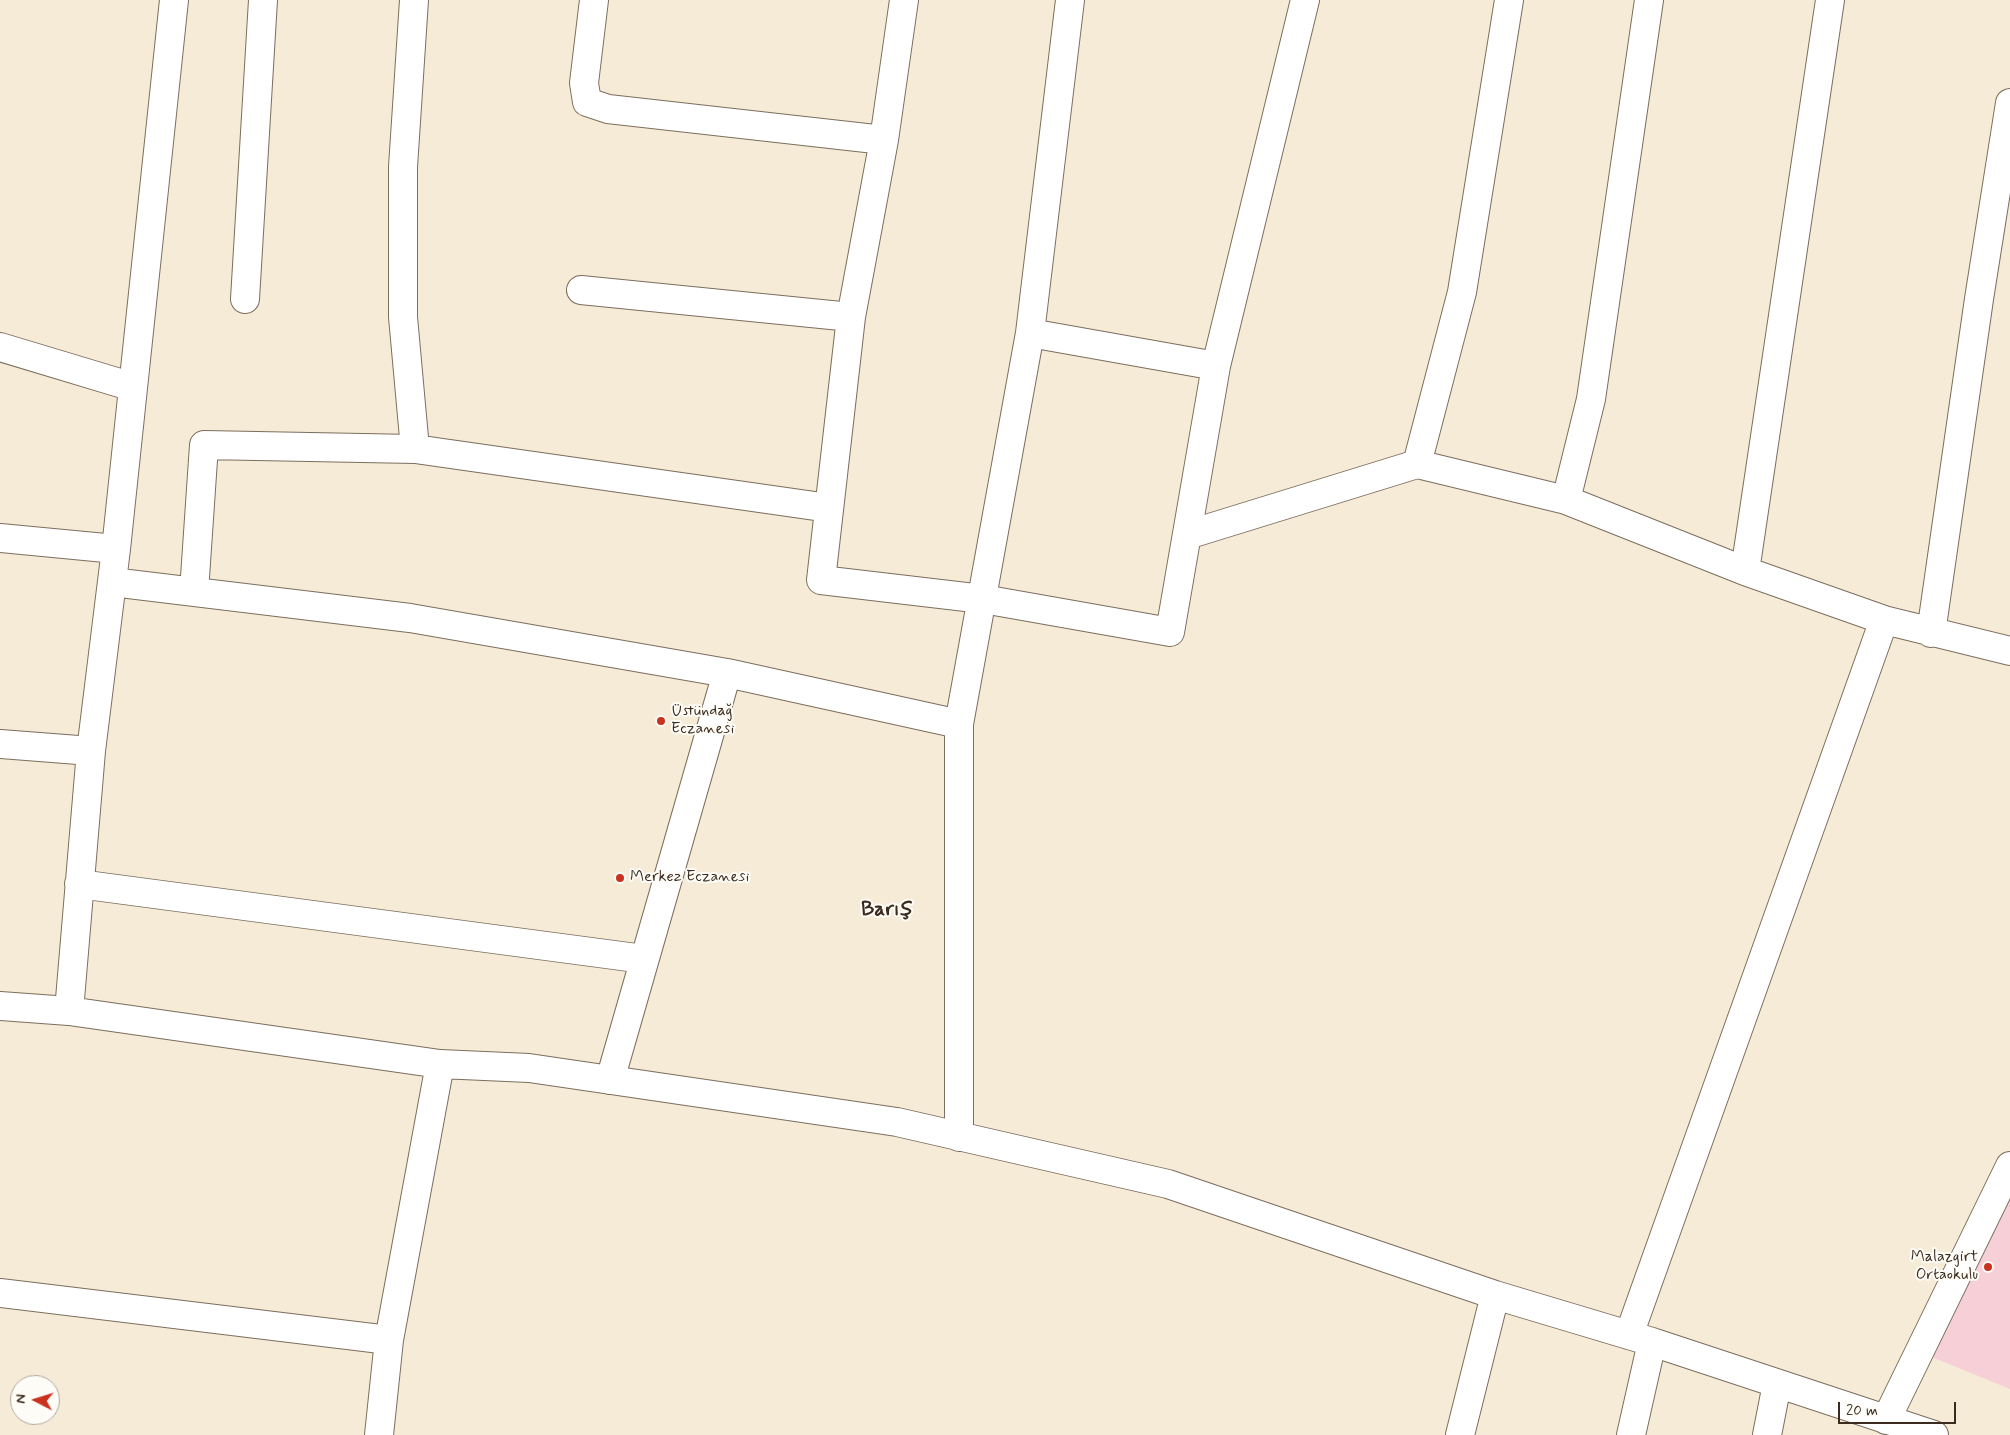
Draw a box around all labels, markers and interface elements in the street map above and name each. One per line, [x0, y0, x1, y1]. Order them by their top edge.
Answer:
place label: Üstündağ Eczanesi [671, 702, 734, 740]
marker: Üstündağ Eczanesi [655, 715, 667, 727]
place label: Merkez Eczanesi [630, 868, 749, 888]
marker: Merkez Eczanesi [614, 872, 626, 884]
district label: Barış [861, 898, 913, 924]
place label: Malazgirt Ortaokulu [1911, 1248, 1978, 1286]
marker: Malazgirt Ortaokulu [1982, 1261, 1994, 1273]
north arrow [10, 1375, 60, 1425]
scale bar [1840, 1392, 1958, 1424]
text: N [12, 1393, 30, 1404]
text: 20 m [1846, 1401, 1878, 1421]

